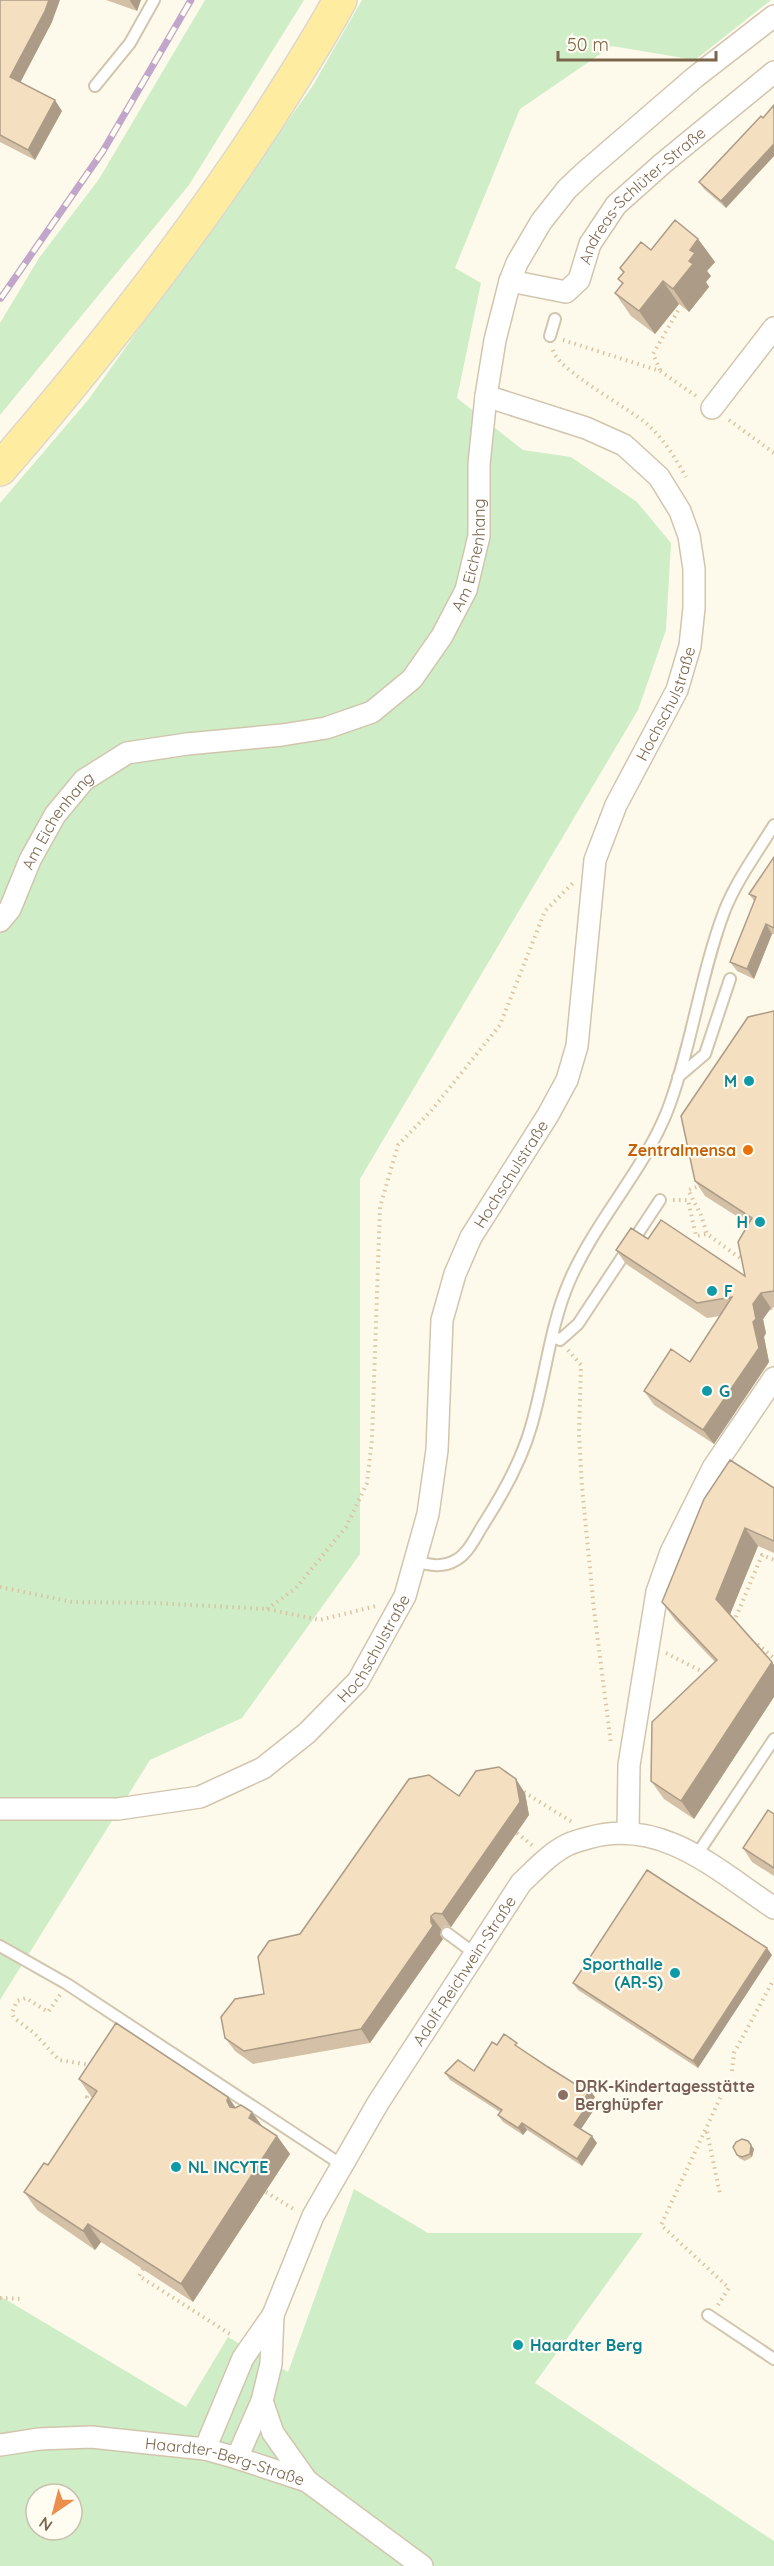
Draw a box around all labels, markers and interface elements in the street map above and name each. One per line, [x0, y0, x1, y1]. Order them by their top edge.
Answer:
scale bar [558, 24, 716, 62]
text: 50 m [567, 33, 609, 56]
street label: Andreas-Schlüter-Straße [574, 122, 710, 267]
street label: Am Eichenhang [447, 499, 489, 615]
street label: Hochschulstraße [631, 644, 699, 764]
street label: Am Eichenhang [17, 767, 97, 872]
place label: M [724, 1071, 737, 1091]
marker: M [742, 1074, 756, 1088]
street label: Hochschulstraße [469, 1116, 552, 1232]
place label: Zentralmensa [627, 1140, 736, 1160]
marker: Zentralmensa [741, 1143, 755, 1157]
place label: H [736, 1212, 748, 1232]
marker: H [753, 1215, 767, 1229]
place label: F [724, 1281, 733, 1301]
marker: F [705, 1284, 719, 1298]
place label: G [719, 1381, 730, 1401]
marker: G [700, 1384, 714, 1398]
street label: Hochschulstraße [333, 1591, 414, 1707]
street label: Adolf-Reichwein-Straße [408, 1892, 520, 2049]
place label: Sporthalle (AR-S) [583, 1954, 663, 1992]
marker: Sporthalle (AR-S) [668, 1966, 682, 1980]
place label: DRK-Kindertagesstätte Berghüpfer [575, 2076, 755, 2114]
marker: DRK-Kindertagesstätte Berghüpfer [556, 2088, 570, 2102]
place label: NL INCYTE [188, 2157, 268, 2177]
marker: NL INCYTE [169, 2160, 183, 2174]
place label: Haardter Berg [530, 2335, 643, 2355]
marker: Haardter Berg [511, 2338, 525, 2352]
street label: Haardter-Berg-Straße [144, 2433, 307, 2490]
north arrow [24, 2482, 84, 2542]
text: N [35, 2513, 56, 2536]

